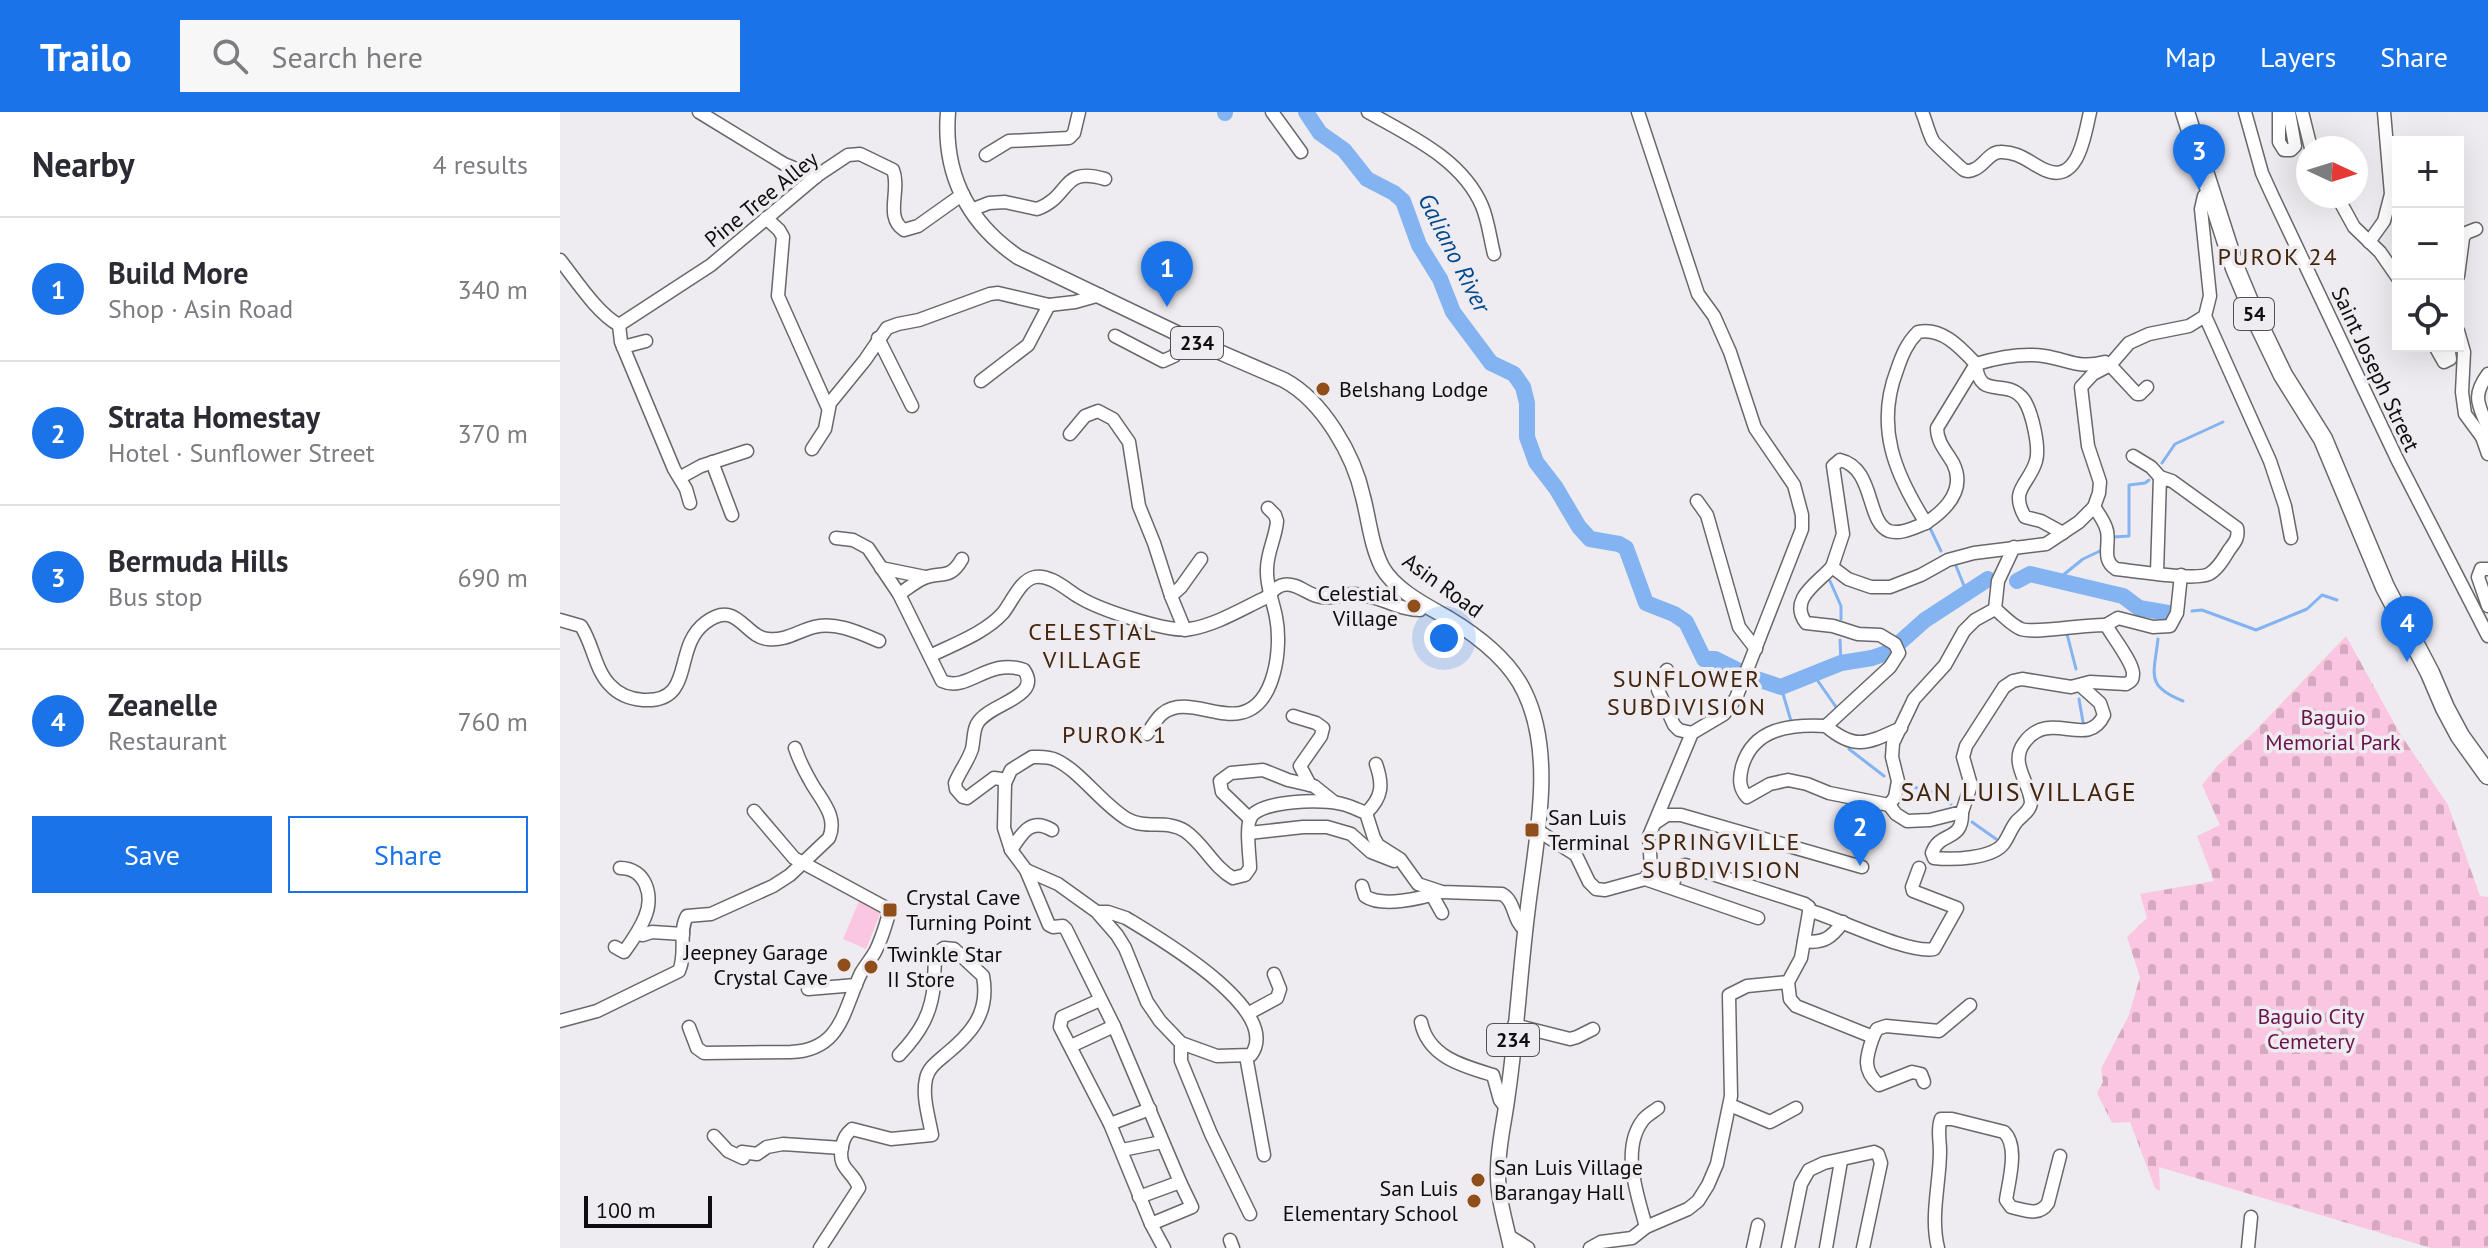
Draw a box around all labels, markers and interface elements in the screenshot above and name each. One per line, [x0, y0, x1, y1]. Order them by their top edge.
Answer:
search box [180, 20, 740, 92]
text: Trailo [40, 32, 132, 81]
icon: search [208, 34, 252, 78]
text: Search here [272, 37, 423, 76]
text: Map [2165, 38, 2216, 75]
text: Layers [2260, 38, 2336, 75]
text: Share [2380, 38, 2448, 75]
pin: 3 [2173, 124, 2225, 190]
north arrow [2296, 136, 2368, 208]
map controls [2392, 136, 2464, 352]
button: + [2392, 136, 2464, 208]
text: Nearby [32, 142, 134, 186]
street label: Pine Tree Alley [699, 144, 824, 253]
text: 4 results [433, 148, 528, 181]
water label: Galiano River [1411, 188, 1499, 319]
button: − [2392, 208, 2464, 280]
pin: 1 [1141, 241, 1193, 307]
district label: PUROK 24 [2217, 241, 2339, 272]
text: Build More [108, 253, 248, 292]
text: 1 [51, 273, 65, 306]
text: 340 m [457, 273, 528, 306]
button: locate [2392, 280, 2464, 352]
street label: Saint Joseph Street [2326, 282, 2427, 456]
text: Shop · Asin Road [108, 292, 293, 325]
road number: 54 [2234, 298, 2274, 330]
road number: 234 [1171, 327, 1223, 359]
place label: Belshang Lodge [1339, 375, 1488, 403]
marker: Belshang Lodge [1314, 380, 1332, 398]
text: Strata Homestay [108, 397, 320, 436]
text: 2 [51, 417, 65, 450]
text: 370 m [457, 417, 528, 450]
text: Hotel · Sunflower Street [108, 436, 375, 469]
text: Bermuda Hills [108, 541, 288, 580]
street label: Asin Road [1397, 546, 1489, 624]
text: 3 [51, 561, 65, 594]
text: 690 m [457, 561, 528, 594]
place label: Celestial Village [1317, 579, 1399, 632]
text: Bus stop [108, 580, 203, 613]
pin: 4 [2381, 596, 2433, 662]
marker: Celestial Village [1405, 597, 1423, 615]
district label: CELESTIAL VILLAGE [1028, 616, 1158, 675]
your location [1424, 618, 1464, 658]
district label: SUNFLOWER SUBDIVISION [1607, 663, 1767, 722]
text: Zeanelle [108, 685, 218, 724]
park label: Baguio Memorial Park [2265, 703, 2401, 756]
text: 4 [51, 705, 65, 738]
text: 760 m [457, 705, 528, 738]
district label: PUROK 1 [1062, 719, 1168, 750]
text: Restaurant [108, 724, 227, 757]
district label: SAN LUIS VILLAGE [1900, 775, 2138, 808]
pin: 2 [1834, 800, 1886, 866]
place label: San Luis Terminal [1548, 803, 1630, 856]
button: Save [32, 816, 272, 893]
button: Share [288, 816, 528, 893]
marker: San Luis Terminal [1523, 821, 1541, 839]
district label: SPRINGVILLE SUBDIVISION [1642, 826, 1802, 885]
place label: Crystal Cave Turning Point [906, 883, 1032, 936]
marker: Crystal Cave Turning Point [881, 901, 899, 919]
place label: Jeepney Garage Crystal Cave [683, 938, 828, 991]
place label: Twinkle Star II Store [887, 940, 1003, 993]
marker: Jeepney Garage Crystal Cave [835, 956, 853, 974]
marker: Twinkle Star II Store [862, 958, 880, 976]
park label: Baguio City Cemetery [2257, 1002, 2365, 1055]
road number: 234 [1487, 1024, 1539, 1056]
place label: San Luis Village Barangay Hall [1494, 1153, 1643, 1206]
marker: San Luis Village Barangay Hall [1469, 1171, 1487, 1189]
place label: San Luis Elementary School [1283, 1174, 1459, 1227]
scale bar [584, 1192, 712, 1228]
marker: San Luis Elementary School [1465, 1192, 1483, 1210]
text: 100 m [596, 1196, 656, 1224]

